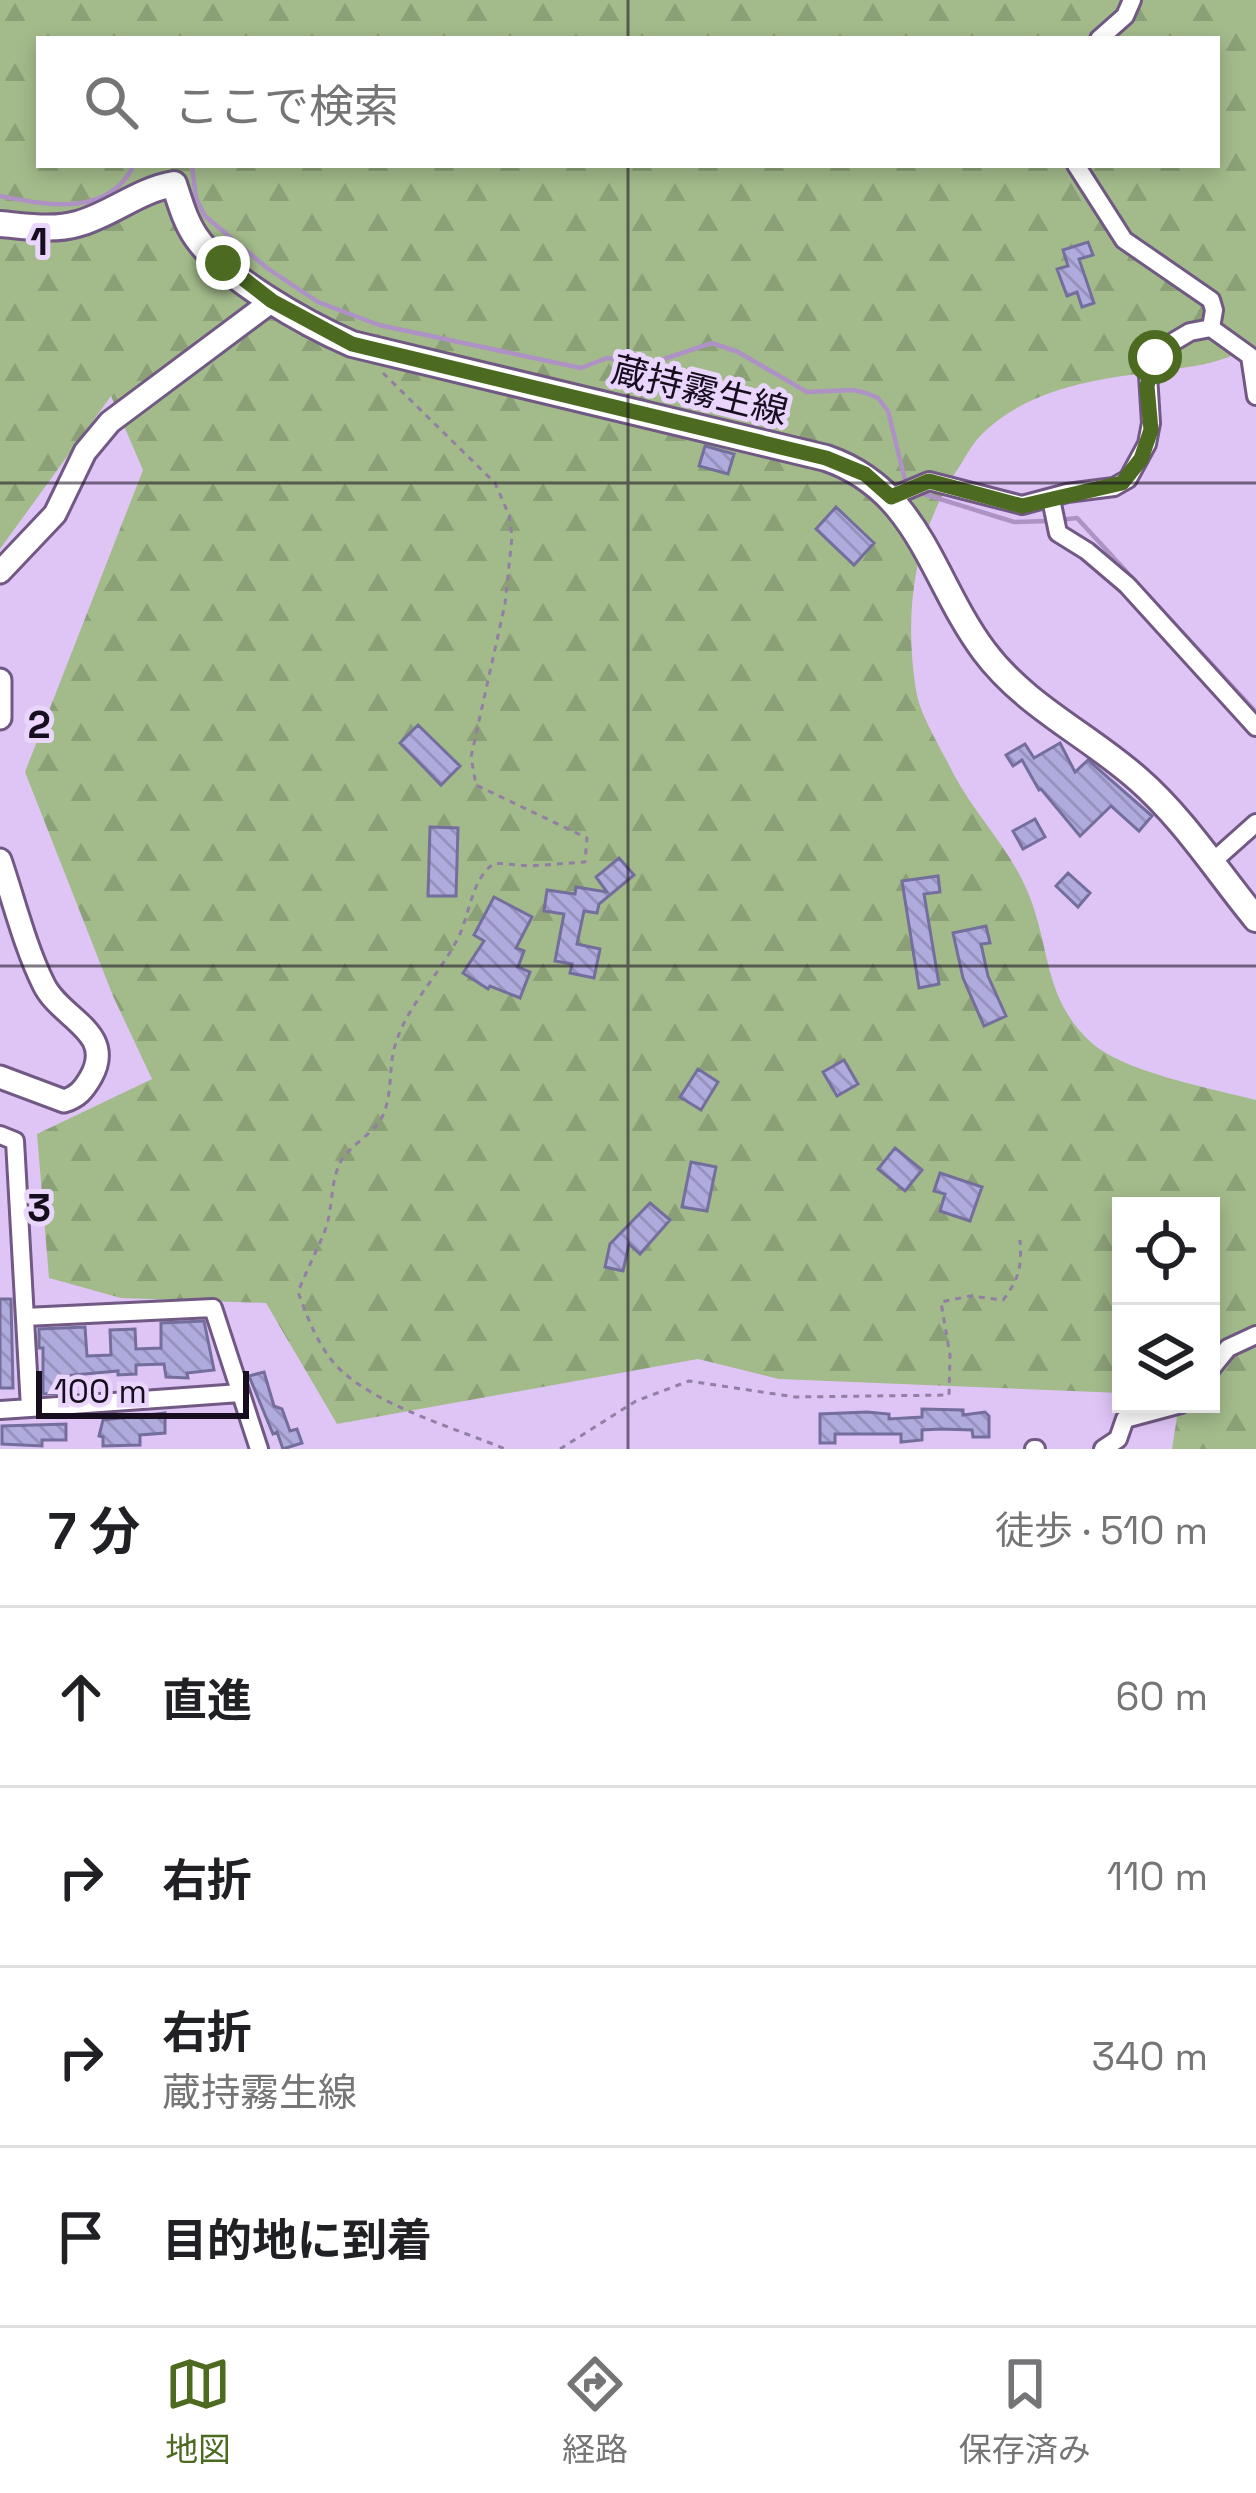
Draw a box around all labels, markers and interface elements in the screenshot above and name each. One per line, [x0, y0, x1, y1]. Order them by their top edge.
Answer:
search box [36, 36, 1220, 168]
icon: search [78, 69, 144, 135]
text: ここで検索 [174, 78, 399, 135]
text: 1 [30, 217, 48, 266]
route end [196, 236, 250, 290]
route start [1128, 330, 1182, 384]
street label: 蔵持霧生線 [607, 347, 793, 435]
text: 2 [27, 700, 51, 749]
text: 3 [27, 1183, 51, 1232]
map controls [1112, 1197, 1220, 1413]
button: locate [1112, 1197, 1220, 1305]
button: layers [1112, 1305, 1220, 1413]
scale bar [36, 1365, 249, 1418]
text: 100 m [54, 1371, 147, 1413]
text: 7 分 [48, 1499, 140, 1564]
text: 徒歩 · 510 m [995, 1506, 1208, 1555]
icon: ahead [48, 1664, 114, 1730]
text: 直進 [162, 1672, 252, 1729]
text: 60 m [1116, 1672, 1208, 1721]
icon: right [48, 1844, 114, 1910]
text: 右折 [162, 1852, 252, 1909]
text: 110 m [1107, 1852, 1208, 1901]
text: 右折 [162, 2004, 252, 2061]
icon: right [48, 2024, 114, 2090]
text: 340 m [1092, 2032, 1208, 2081]
text: 蔵持霧生線 [162, 2068, 357, 2117]
icon: arrive [48, 2204, 114, 2270]
text: 目的地に到着 [162, 2212, 432, 2269]
tab: 地図 [165, 2351, 231, 2471]
tab: 経路 [562, 2351, 628, 2471]
tab: 保存済み [959, 2351, 1091, 2471]

